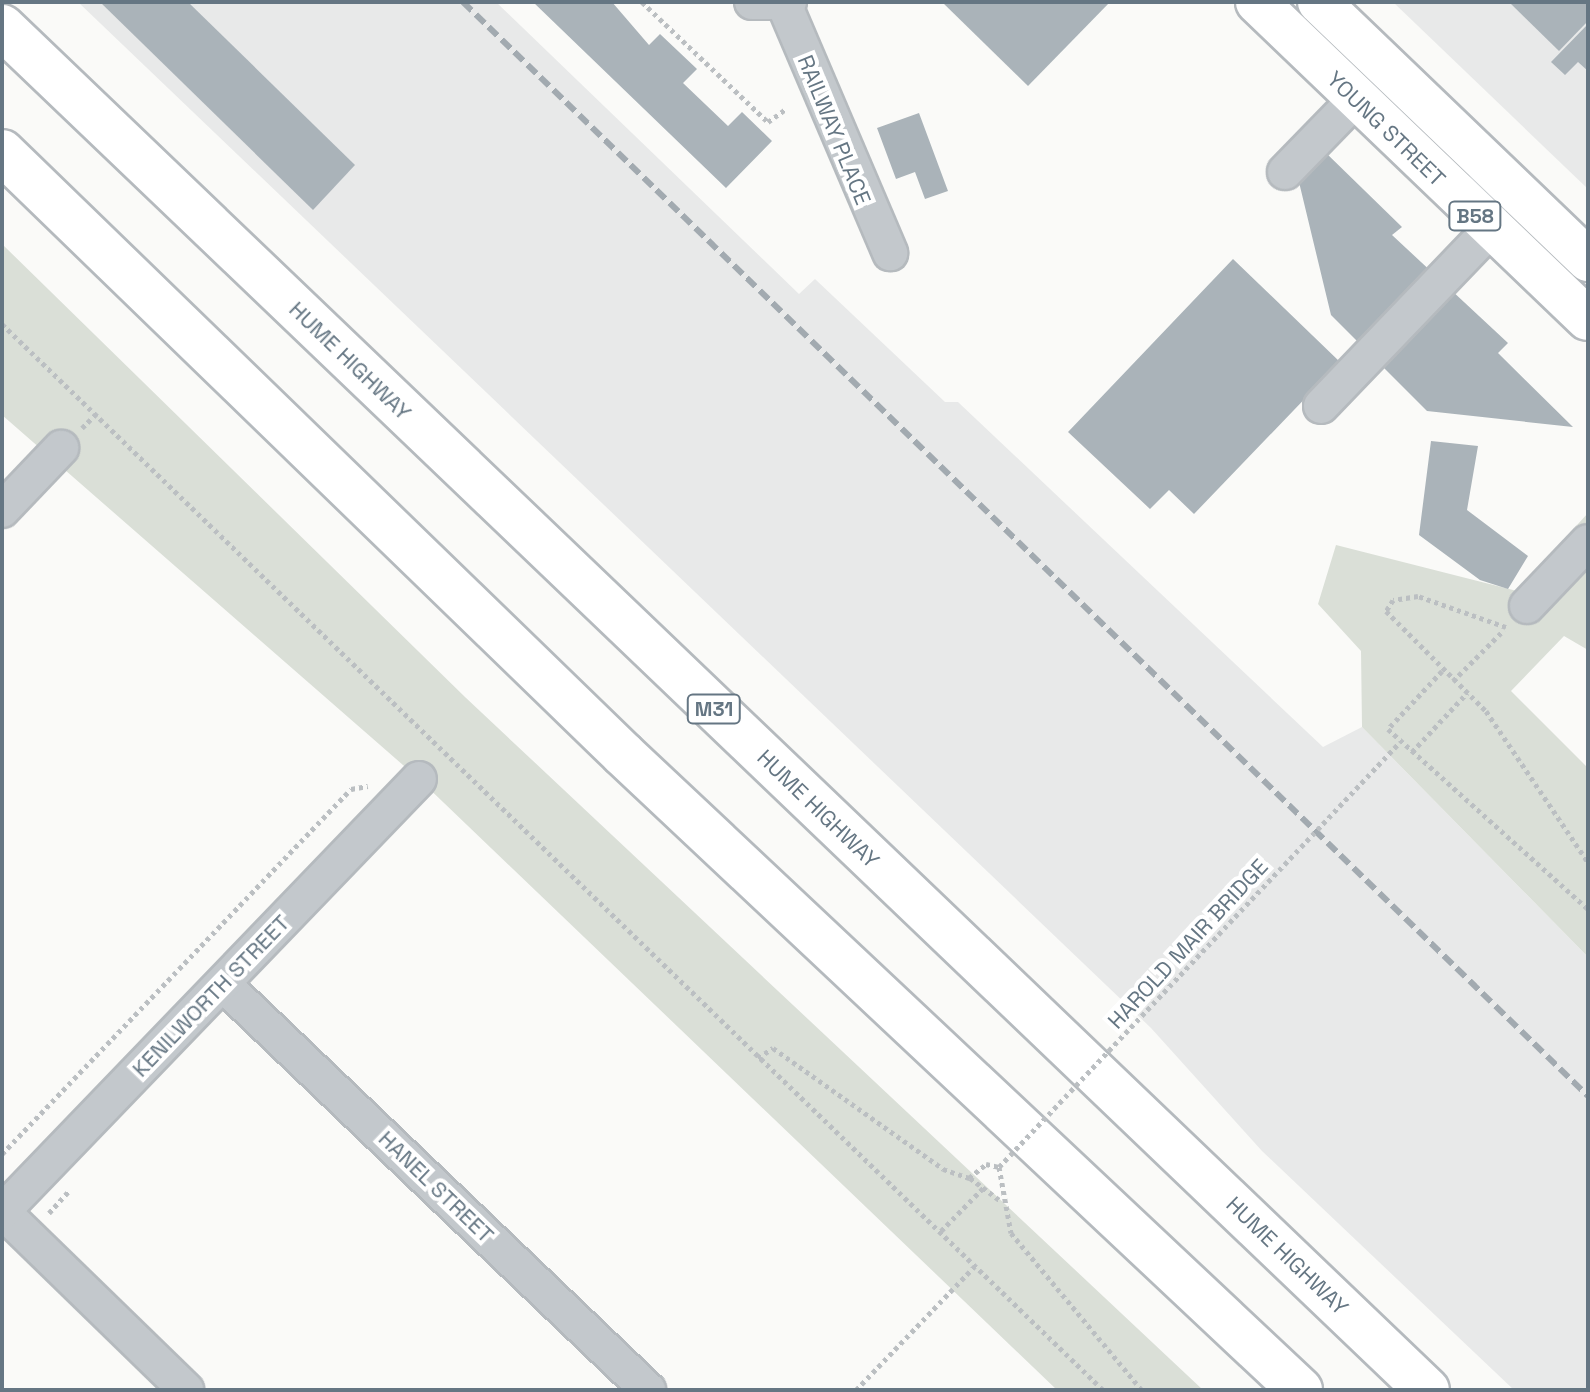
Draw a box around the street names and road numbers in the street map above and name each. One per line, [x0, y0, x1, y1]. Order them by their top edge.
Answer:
street label: RAILWAY PLACE [792, 51, 876, 209]
street label: YOUNG STREET [1321, 66, 1451, 192]
road number: B58 [1447, 200, 1503, 232]
street label: HUME HIGHWAY [284, 296, 416, 426]
road number: M31 [686, 693, 742, 725]
street label: HUME HIGHWAY [752, 744, 884, 874]
street label: HAROLD MAIR BRIDGE [1103, 854, 1273, 1034]
street label: KENILWORTH STREET [127, 910, 295, 1082]
street label: HANEL STREET [373, 1125, 499, 1249]
street label: HUME HIGHWAY [1221, 1191, 1353, 1321]

